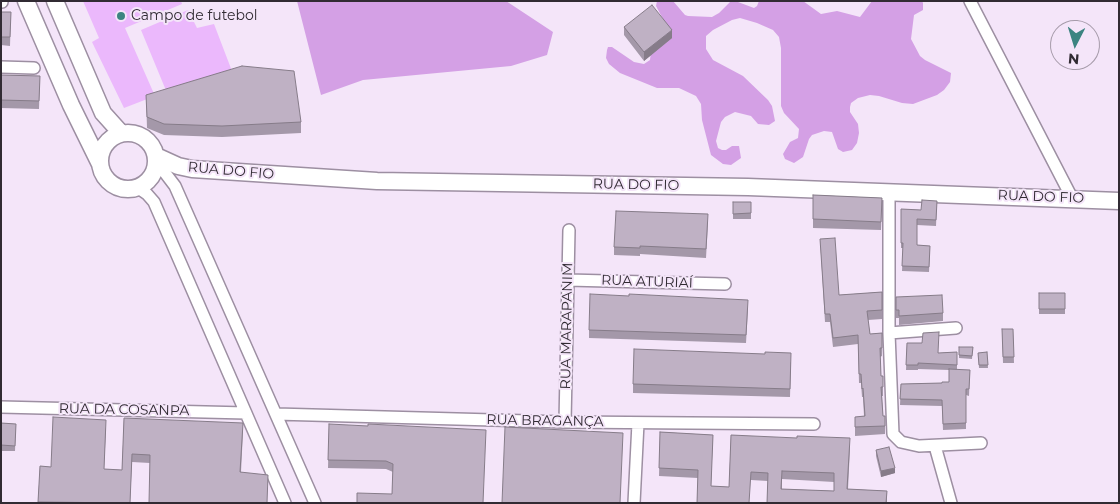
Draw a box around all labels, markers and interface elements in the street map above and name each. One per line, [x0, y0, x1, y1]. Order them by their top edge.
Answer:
place label: Campo de futebol [131, 8, 258, 24]
marker: Campo de futebol [115, 10, 127, 22]
north arrow [1050, 20, 1100, 70]
text: N [1067, 49, 1080, 68]
street label: RUA DO FIO [187, 159, 275, 183]
street label: RUA DO FIO [593, 176, 679, 194]
street label: RUA DO FIO [997, 187, 1085, 207]
street label: RUA MARAPANIM [557, 263, 577, 389]
street label: RUA ATURIAÍ [601, 272, 693, 292]
street label: RUA DA COSANPA [59, 400, 189, 420]
street label: RUA BRAGANÇA [486, 412, 604, 430]

